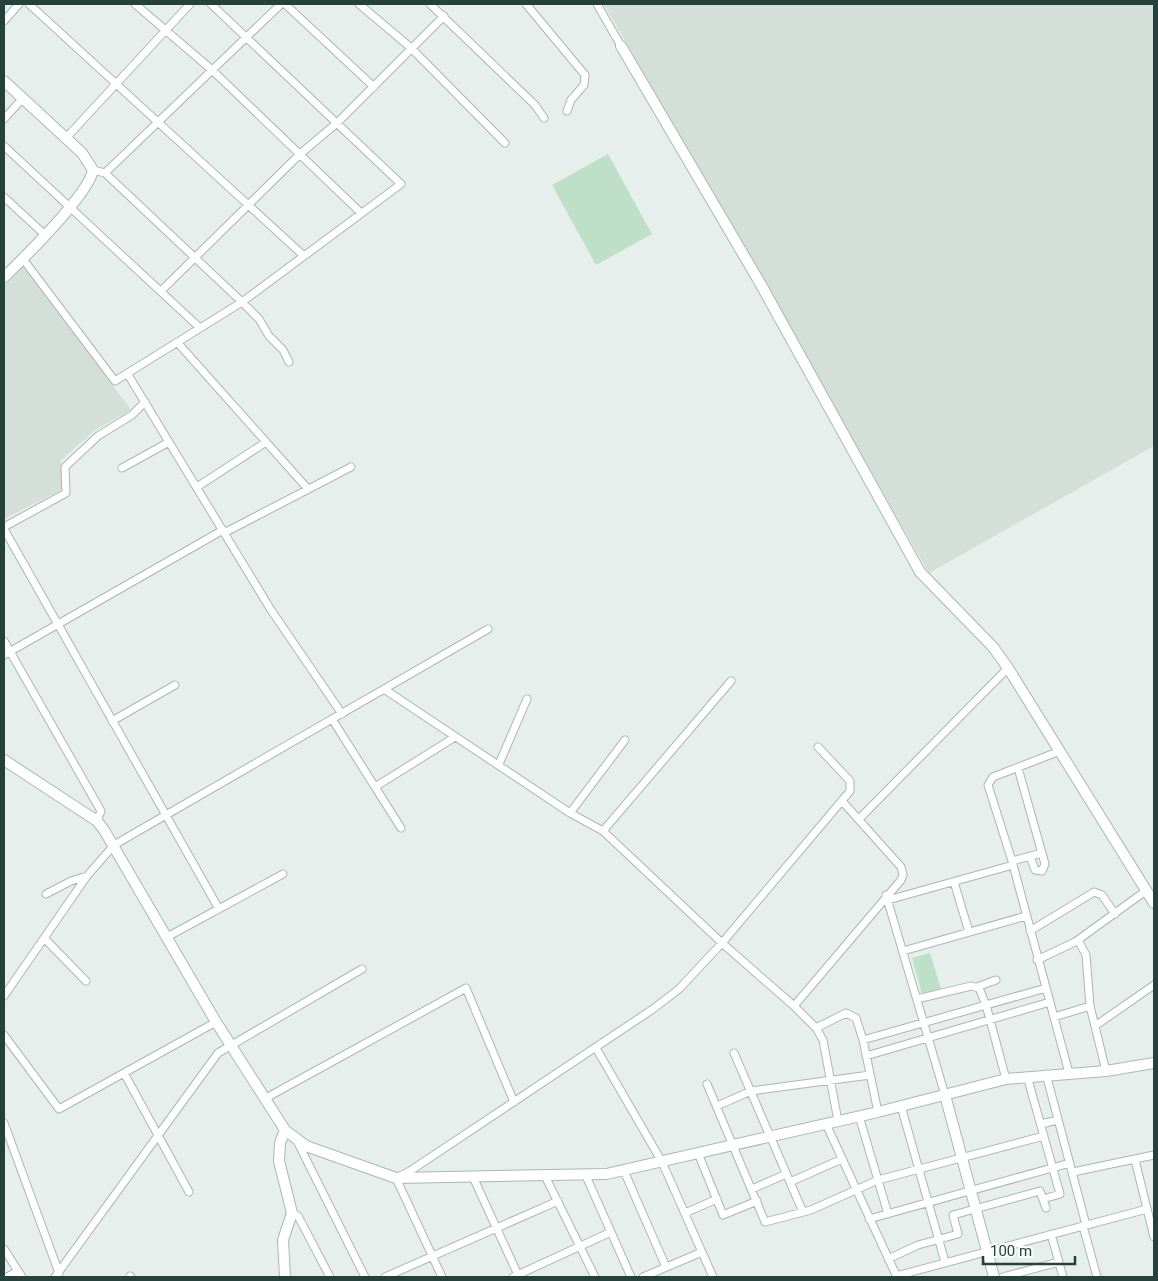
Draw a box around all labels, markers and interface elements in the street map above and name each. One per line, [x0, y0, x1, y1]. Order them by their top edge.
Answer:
scale bar [983, 1234, 1076, 1266]
text: 100 m [990, 1242, 1032, 1260]

